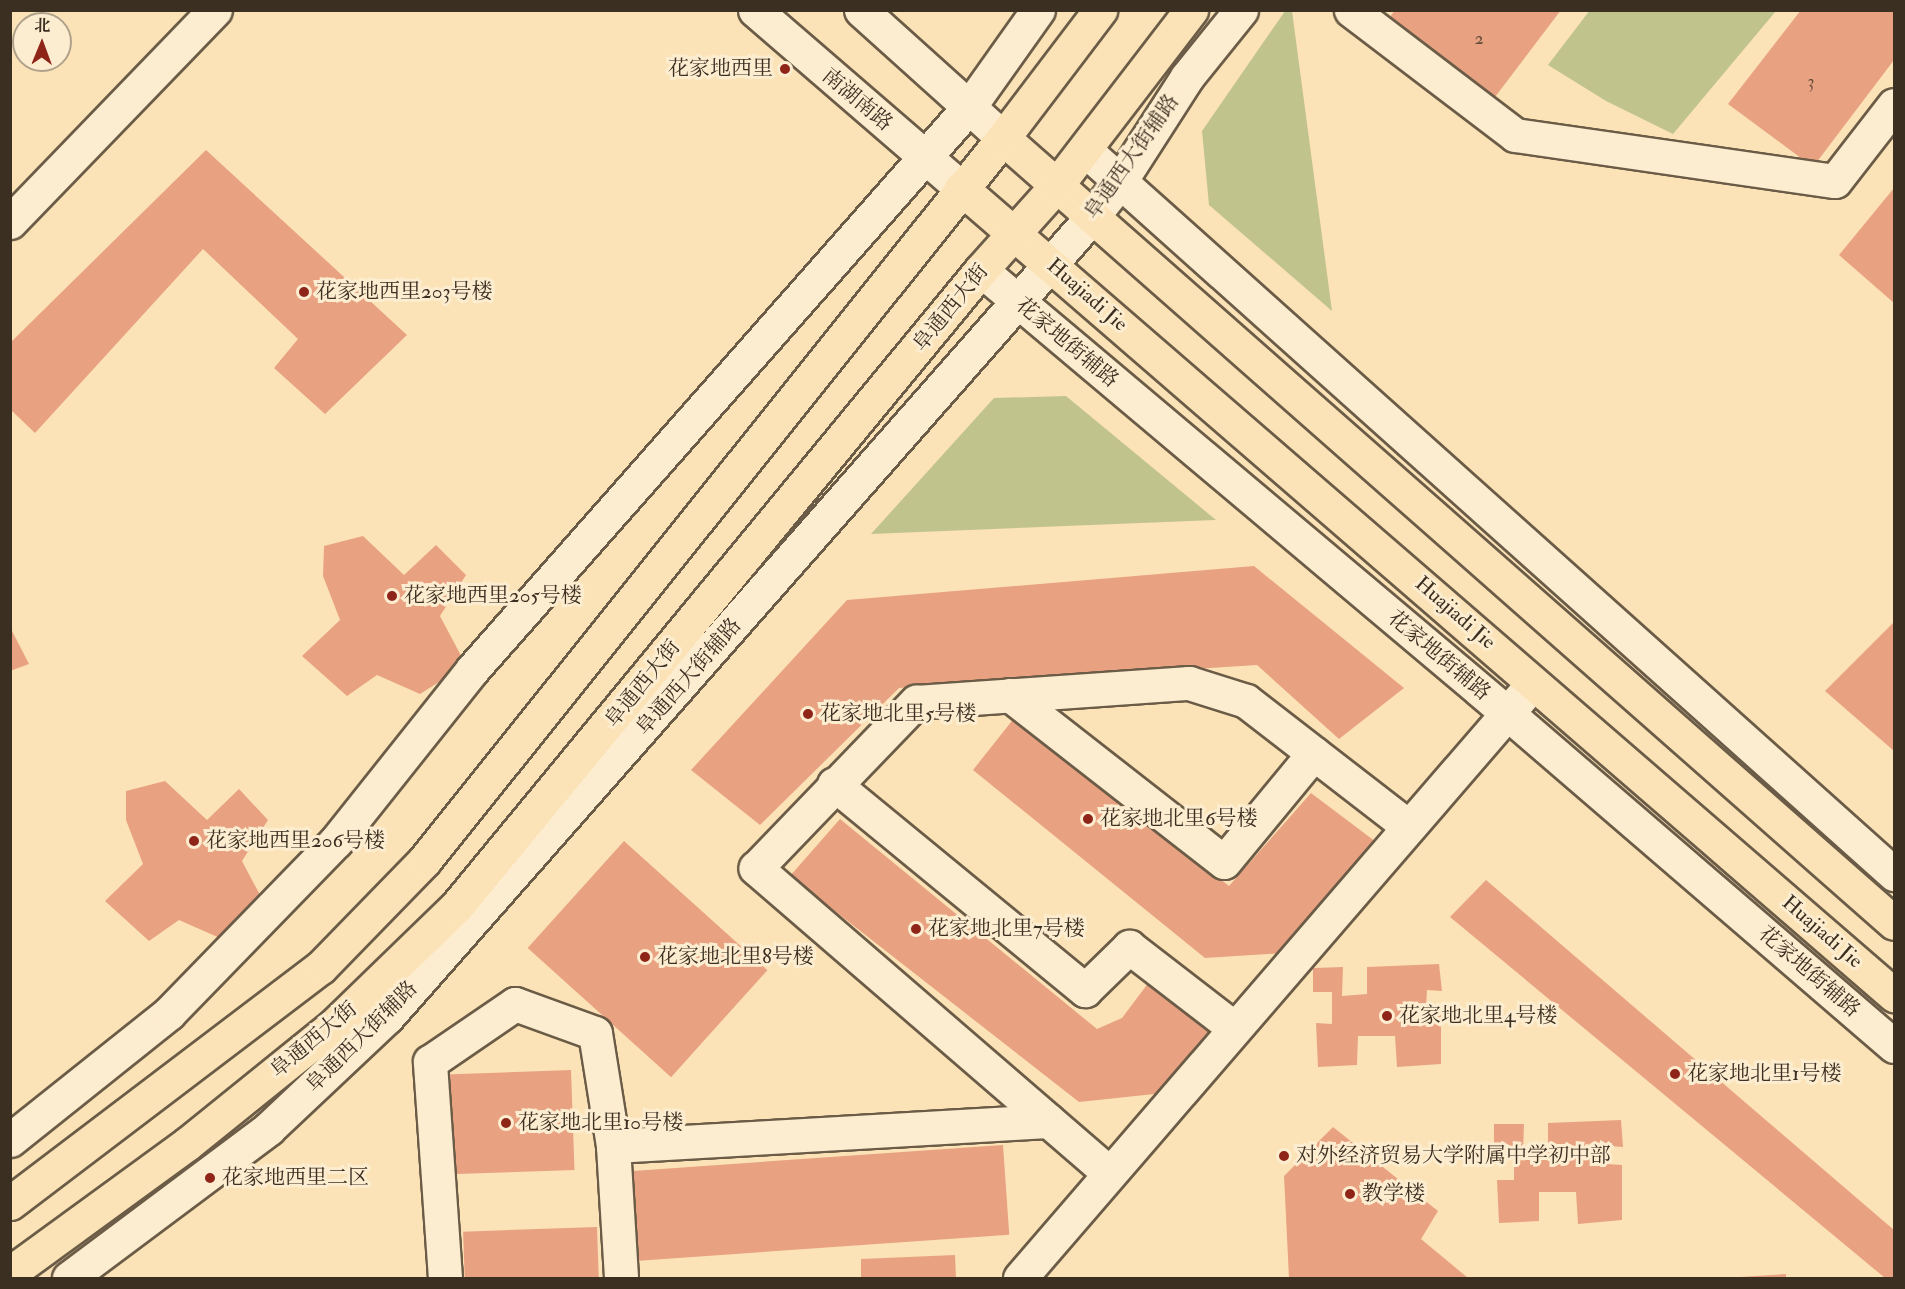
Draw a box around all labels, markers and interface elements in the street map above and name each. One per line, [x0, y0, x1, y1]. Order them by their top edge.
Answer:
north arrow [12, 12, 72, 72]
text: 北 [34, 16, 50, 36]
house number: 2 [1474, 28, 1484, 50]
place label: 花家地西里 [668, 56, 773, 82]
marker: 花家地西里 [778, 62, 792, 76]
street label: 南湖南路 [817, 63, 897, 137]
house number: 3 [1808, 71, 1814, 93]
street label: 阜通西大街辅路 [1080, 90, 1184, 224]
street label: Huajiadi Jie [1042, 253, 1132, 337]
street label: 阜通西大街 [908, 259, 994, 357]
place label: 花家地西里203号楼 [316, 279, 492, 305]
marker: 花家地西里203号楼 [297, 285, 311, 299]
street label: 花家地街辅路 [1011, 293, 1123, 393]
street label: Huajiadi Jie [1410, 571, 1500, 655]
place label: 花家地西里205号楼 [404, 583, 582, 609]
marker: 花家地西里205号楼 [385, 589, 399, 603]
street label: 花家地街辅路 [1383, 606, 1495, 706]
street label: 阜通西大街辅路 [631, 613, 747, 741]
street label: 阜通西大街 [600, 635, 686, 733]
place label: 花家地北里5号楼 [820, 701, 976, 727]
marker: 花家地北里5号楼 [801, 707, 815, 721]
place label: 花家地北里6号楼 [1100, 806, 1258, 832]
marker: 花家地北里6号楼 [1081, 812, 1095, 826]
place label: 花家地西里206号楼 [206, 828, 385, 854]
marker: 花家地西里206号楼 [187, 834, 201, 848]
street label: Huajiadi Jie [1777, 890, 1867, 974]
place label: 花家地北里7号楼 [928, 916, 1085, 942]
street label: 花家地街辅路 [1753, 921, 1865, 1023]
marker: 花家地北里7号楼 [909, 922, 923, 936]
place label: 花家地北里8号楼 [657, 944, 814, 970]
marker: 花家地北里8号楼 [638, 950, 652, 964]
street label: 阜通西大街辅路 [301, 976, 423, 1098]
street label: 阜通西大街 [266, 997, 362, 1083]
place label: 花家地北里4号楼 [1399, 1003, 1557, 1029]
marker: 花家地北里4号楼 [1380, 1009, 1394, 1023]
place label: 花家地北里1号楼 [1687, 1061, 1841, 1087]
marker: 花家地北里1号楼 [1668, 1067, 1682, 1081]
place label: 花家地北里10号楼 [518, 1110, 683, 1136]
marker: 花家地北里10号楼 [499, 1116, 513, 1130]
place label: 对外经济贸易大学附属中学初中部 [1296, 1143, 1611, 1169]
marker: 对外经济贸易大学附属中学初中部 [1277, 1149, 1291, 1163]
place label: 花家地西里二区 [222, 1165, 369, 1191]
marker: 花家地西里二区 [203, 1171, 217, 1185]
place label: 教学楼 [1362, 1181, 1425, 1207]
marker: 教学楼 [1343, 1187, 1357, 1201]

